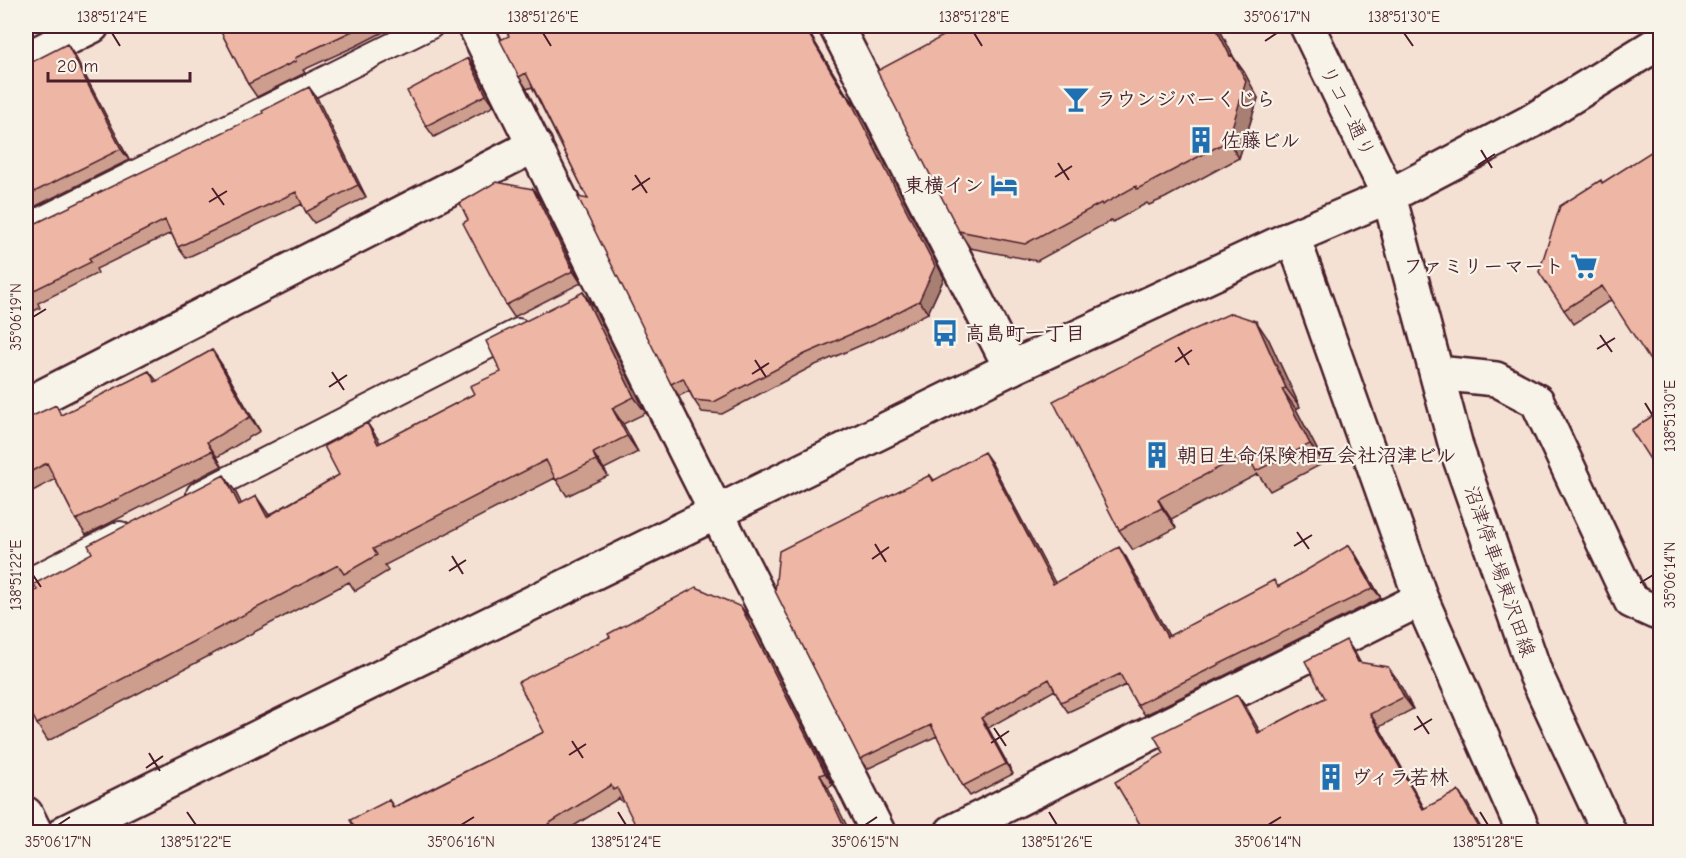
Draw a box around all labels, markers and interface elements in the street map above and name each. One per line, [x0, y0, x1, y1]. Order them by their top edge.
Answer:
text: 138°51'24"E [77, 8, 147, 26]
text: 138°51'26"E [507, 8, 579, 26]
text: 138°51'28"E [939, 8, 1009, 26]
text: 35°06'17"N [1244, 8, 1310, 26]
text: 138°51'30"E [1368, 8, 1440, 26]
scale bar [48, 45, 190, 83]
text: 20 m [57, 56, 98, 77]
street label: リコー通り [1315, 61, 1380, 161]
bar icon: ラウンジバーくじら [1061, 84, 1091, 114]
place label: ラウンジバーくじら [1096, 88, 1276, 111]
building icon: 佐藤ビル [1186, 125, 1216, 155]
place label: 佐藤ビル [1221, 129, 1301, 152]
hotel icon: 東横イン [989, 170, 1019, 200]
place label: 東横イン [904, 174, 984, 197]
supermarket icon: ファミリーマート [1569, 251, 1599, 281]
place label: ファミリーマート [1403, 255, 1564, 278]
text: 35°06'19"N [7, 283, 25, 351]
bus stop icon: 高島町一丁目 [930, 318, 960, 348]
place label: 高島町一丁目 [965, 322, 1085, 345]
text: 138°51'30"E [1661, 380, 1679, 452]
building icon: 朝日生命保険相互会社沼津ビル [1142, 440, 1172, 470]
place label: 朝日生命保険相互会社沼津ビル [1177, 444, 1457, 467]
street label: 沼津停車場東沢田線 [1459, 482, 1540, 660]
text: 138°51'22"E [7, 540, 25, 610]
text: 35°06'14"N [1661, 542, 1679, 608]
building icon: ヴィラ若林 [1316, 762, 1346, 792]
place label: ヴィラ若林 [1351, 766, 1449, 789]
text: 35°06'17"N [25, 833, 91, 851]
text: 138°51'22"E [161, 833, 231, 851]
text: 35°06'16"N [427, 833, 495, 851]
text: 138°51'24"E [591, 833, 661, 851]
text: 35°06'15"N [831, 833, 899, 851]
text: 138°51'26"E [1021, 833, 1093, 851]
text: 35°06'14"N [1235, 833, 1301, 851]
text: 138°51'28"E [1453, 833, 1523, 851]

